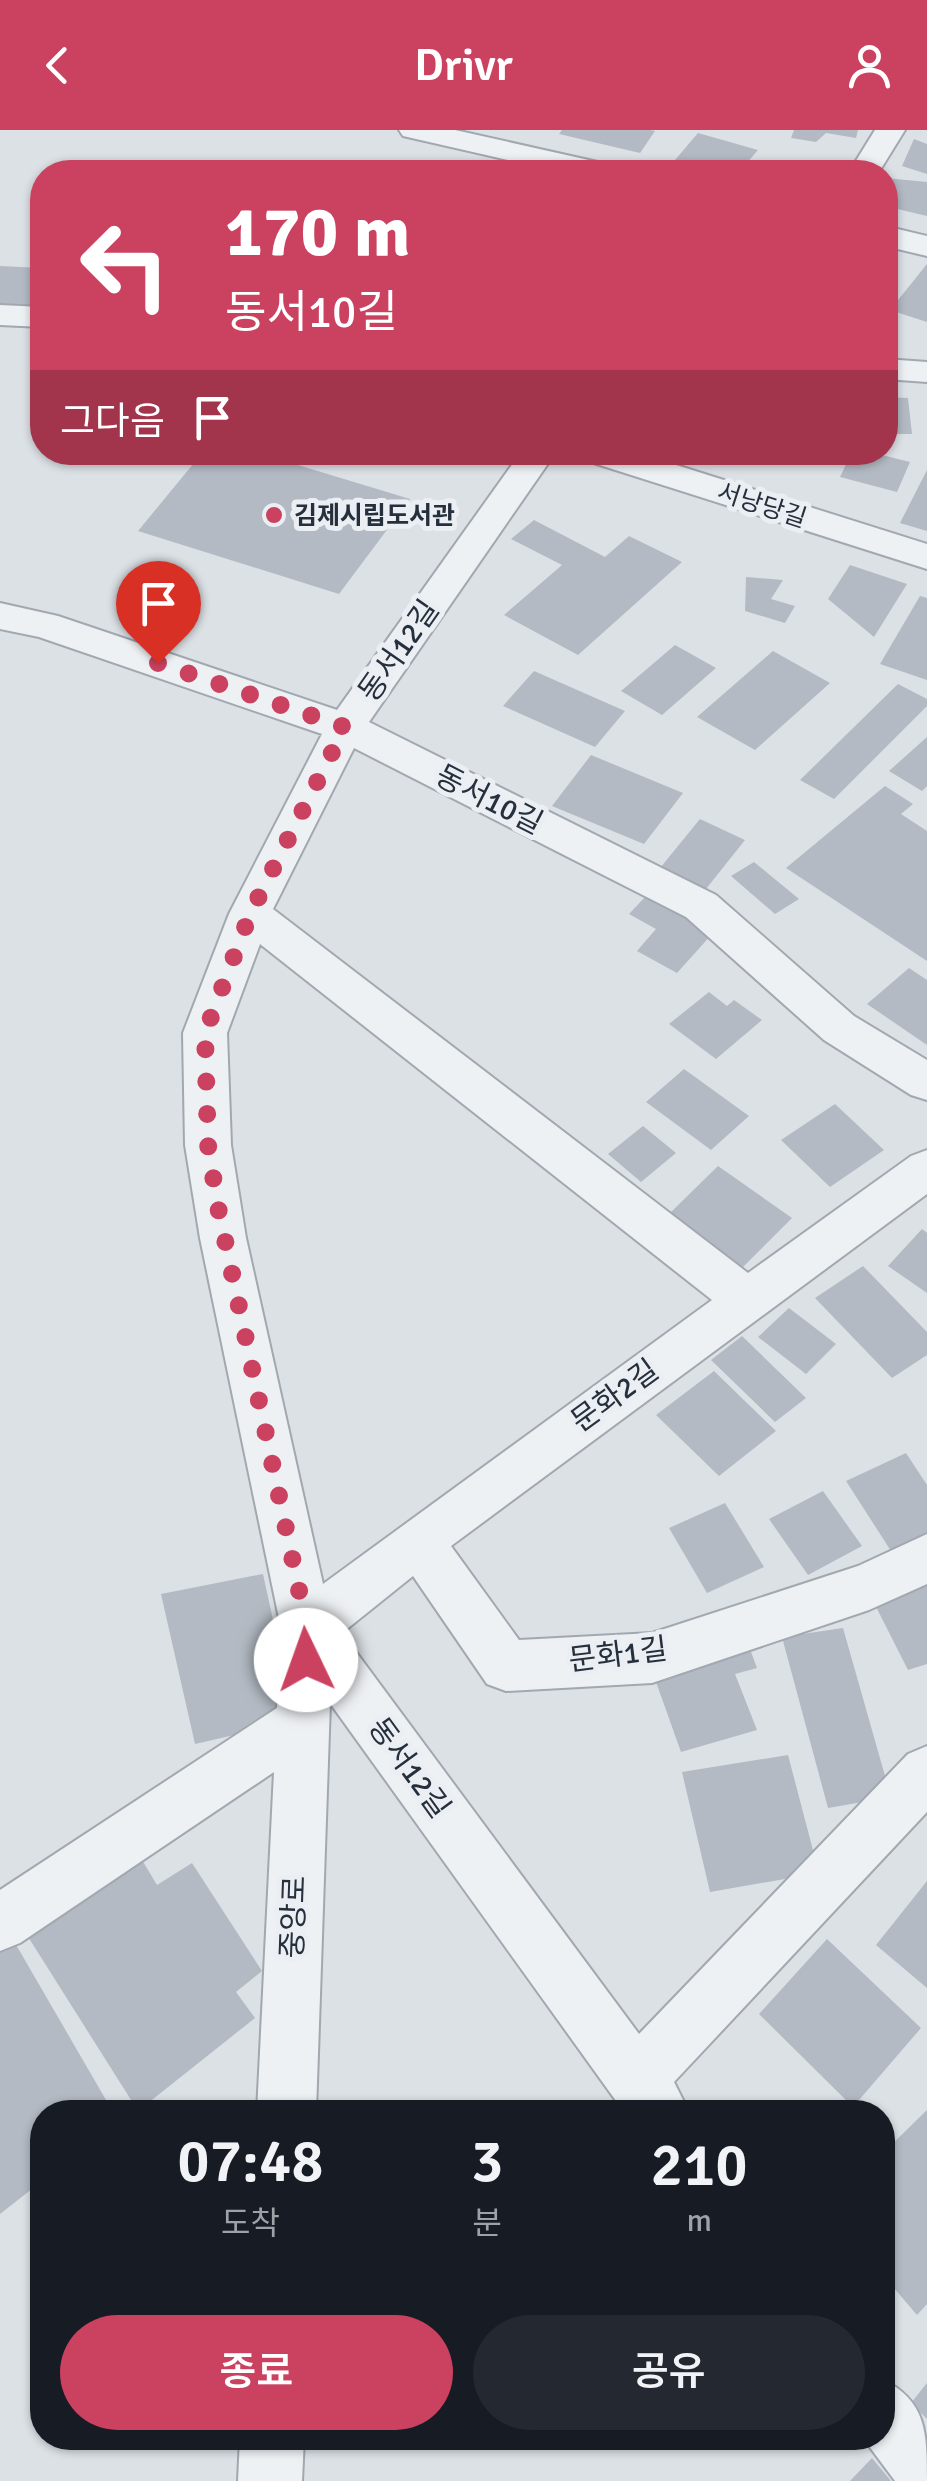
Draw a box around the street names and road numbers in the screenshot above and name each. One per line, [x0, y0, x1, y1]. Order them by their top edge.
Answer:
street label: 서낭당길 [713, 476, 811, 534]
street label: 동서12길 [351, 593, 447, 709]
street label: 동서10길 [429, 757, 549, 843]
street label: 문화2길 [564, 1352, 666, 1440]
street label: 문화1길 [567, 1631, 669, 1679]
street label: 동서12길 [360, 1711, 458, 1825]
street label: 중앙로 [274, 1875, 314, 1959]

